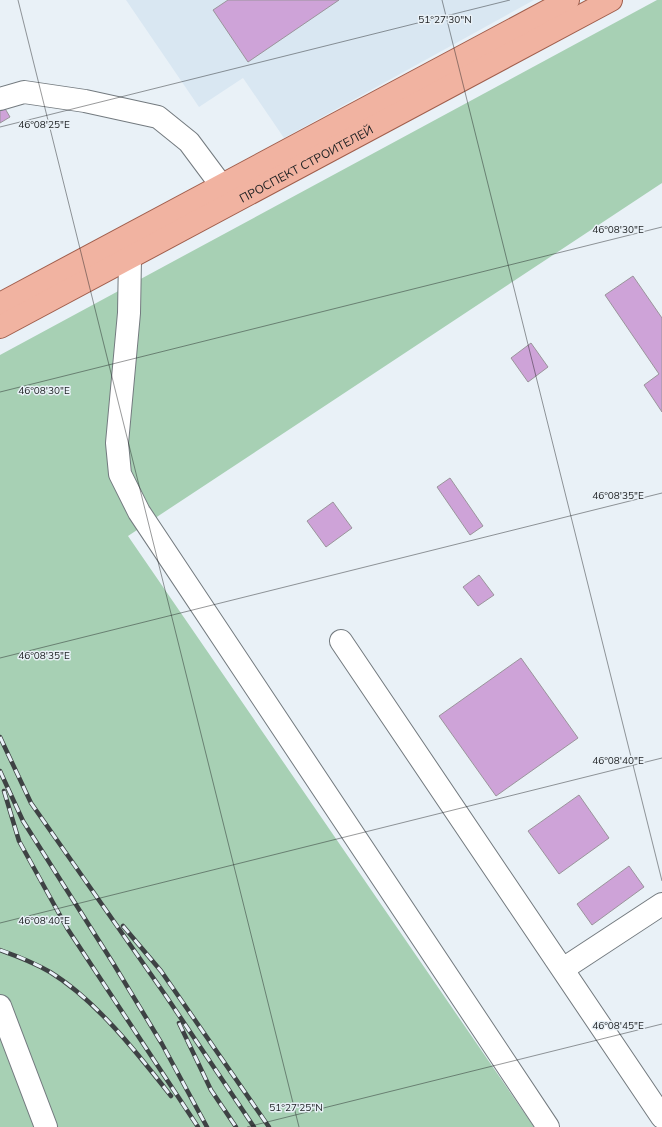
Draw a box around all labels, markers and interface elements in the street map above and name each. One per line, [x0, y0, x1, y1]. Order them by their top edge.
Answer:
text: 51°27'30"N [418, 13, 472, 26]
text: 46°08'25"E [18, 118, 70, 131]
street label: ПРОСПЕКТ СТРОИТЕЛЕЙ [236, 121, 375, 205]
text: 46°08'30"E [592, 223, 644, 236]
text: 46°08'30"E [18, 384, 70, 397]
text: 46°08'35"E [592, 489, 644, 502]
text: 46°08'35"E [18, 649, 70, 662]
text: 46°08'40"E [592, 754, 644, 767]
text: 46°08'40"E [18, 914, 70, 927]
text: 46°08'45"E [592, 1019, 644, 1032]
text: 51°27'25"N [269, 1101, 323, 1114]

